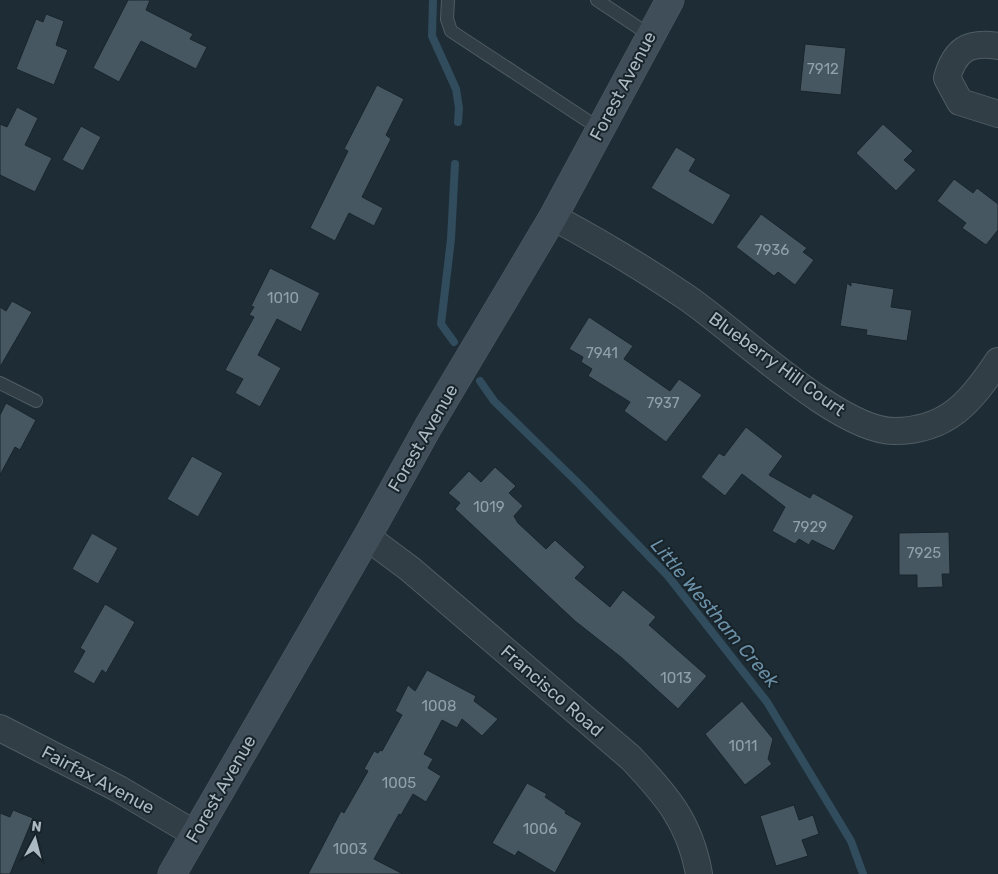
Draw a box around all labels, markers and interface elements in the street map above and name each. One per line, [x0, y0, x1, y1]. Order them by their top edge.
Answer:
street label: Forest Avenue [585, 28, 661, 144]
house number: 7912 [807, 60, 839, 78]
house number: 7936 [755, 241, 789, 259]
house number: 1010 [267, 289, 299, 307]
street label: Blueberry Hill Court [705, 307, 849, 421]
house number: 7941 [586, 344, 618, 362]
street label: Forest Avenue [383, 380, 463, 496]
house number: 7937 [646, 394, 680, 412]
house number: 1019 [473, 498, 505, 516]
house number: 7929 [793, 518, 827, 536]
water label: Little Westham Creek [646, 534, 784, 692]
house number: 7925 [907, 544, 941, 562]
street label: Francisco Road [496, 641, 608, 741]
house number: 1013 [660, 669, 692, 687]
house number: 1008 [421, 697, 457, 715]
street label: Forest Avenue [181, 731, 261, 847]
house number: 1011 [729, 737, 757, 755]
street label: Fairfax Avenue [38, 741, 158, 819]
house number: 1005 [382, 774, 416, 792]
north arrow [10, 814, 60, 864]
text: N [30, 818, 43, 836]
house number: 1006 [523, 820, 557, 838]
house number: 1003 [333, 840, 367, 858]

